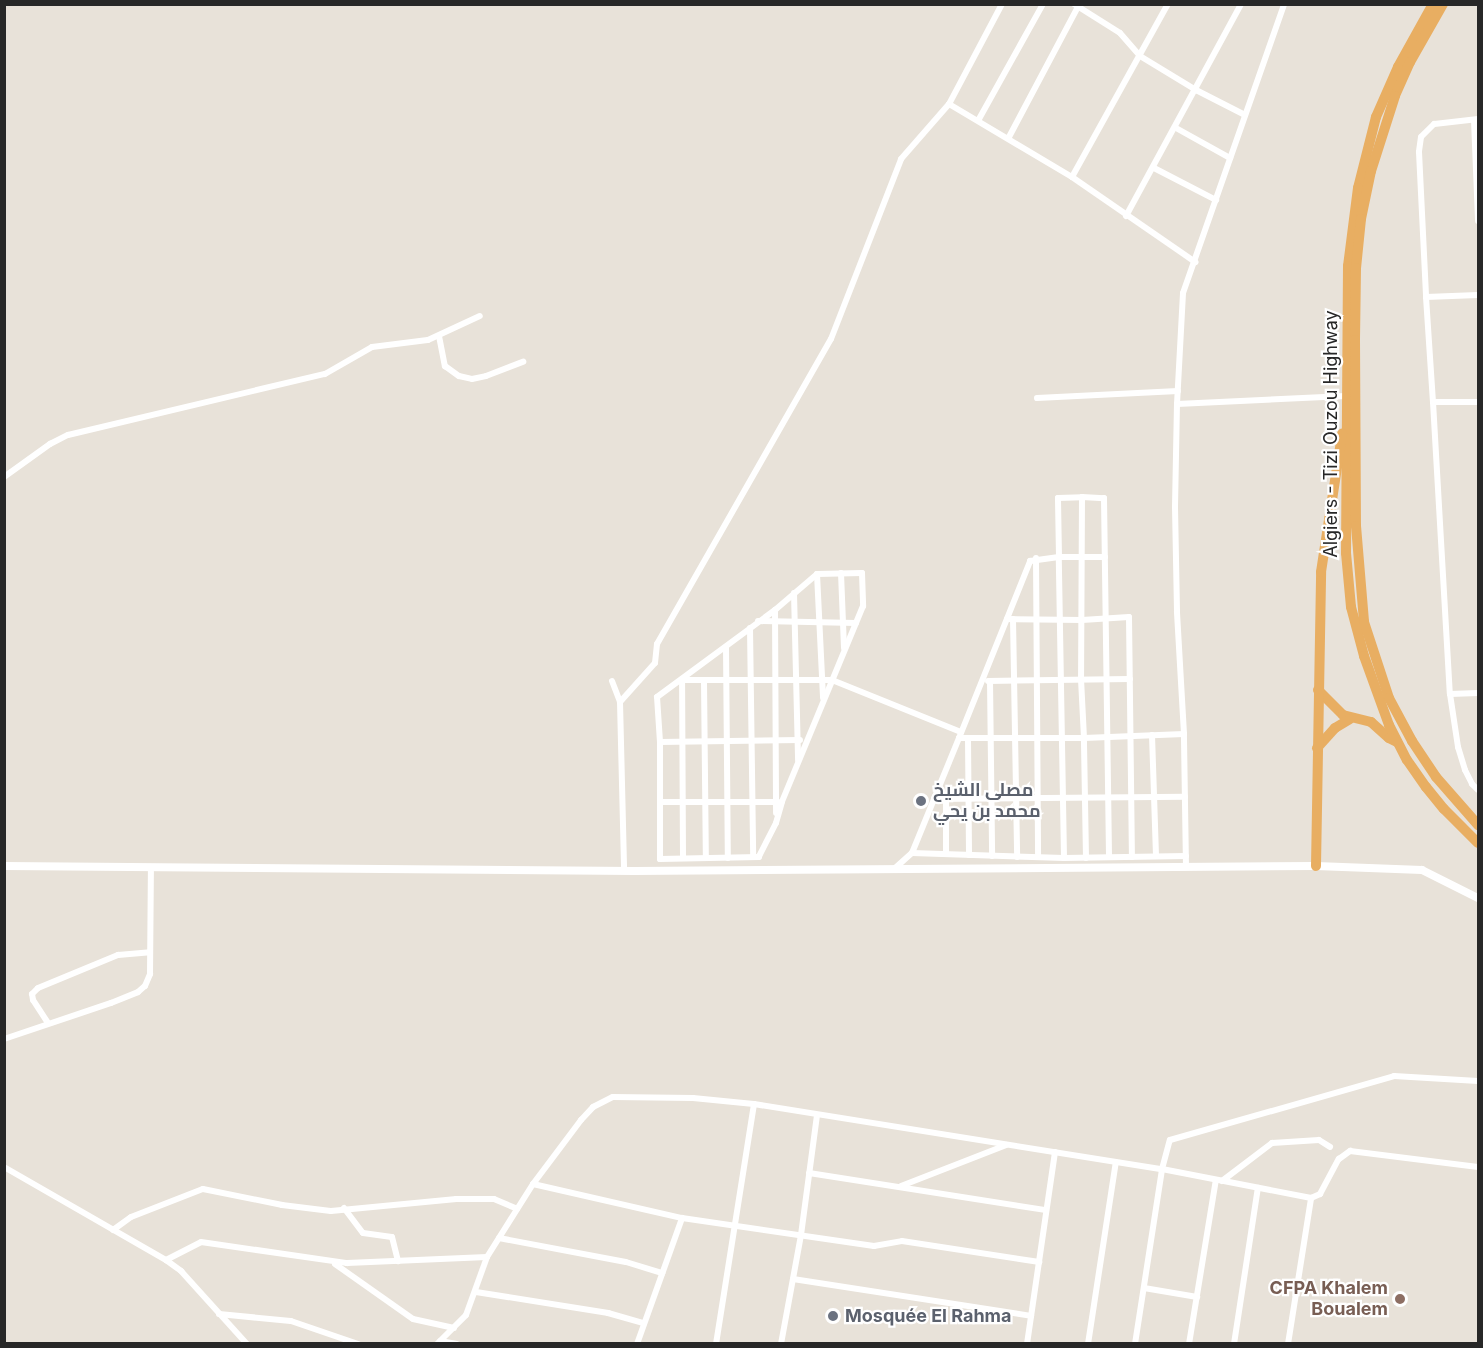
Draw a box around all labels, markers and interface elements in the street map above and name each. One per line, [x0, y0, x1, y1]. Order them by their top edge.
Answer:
street label: Algiers - Tizi Ouzou Highway [1320, 310, 1342, 558]
place label: مصلى الشيخ محمد بن يحي [933, 780, 1041, 822]
marker: مصلى الشيخ محمد بن يحي [914, 794, 928, 808]
place label: CFPA Khalem Boualem [1270, 1278, 1388, 1320]
marker: CFPA Khalem Boualem [1393, 1292, 1407, 1306]
place label: Mosquée El Rahma [845, 1305, 1011, 1327]
marker: Mosquée El Rahma [826, 1309, 840, 1323]

